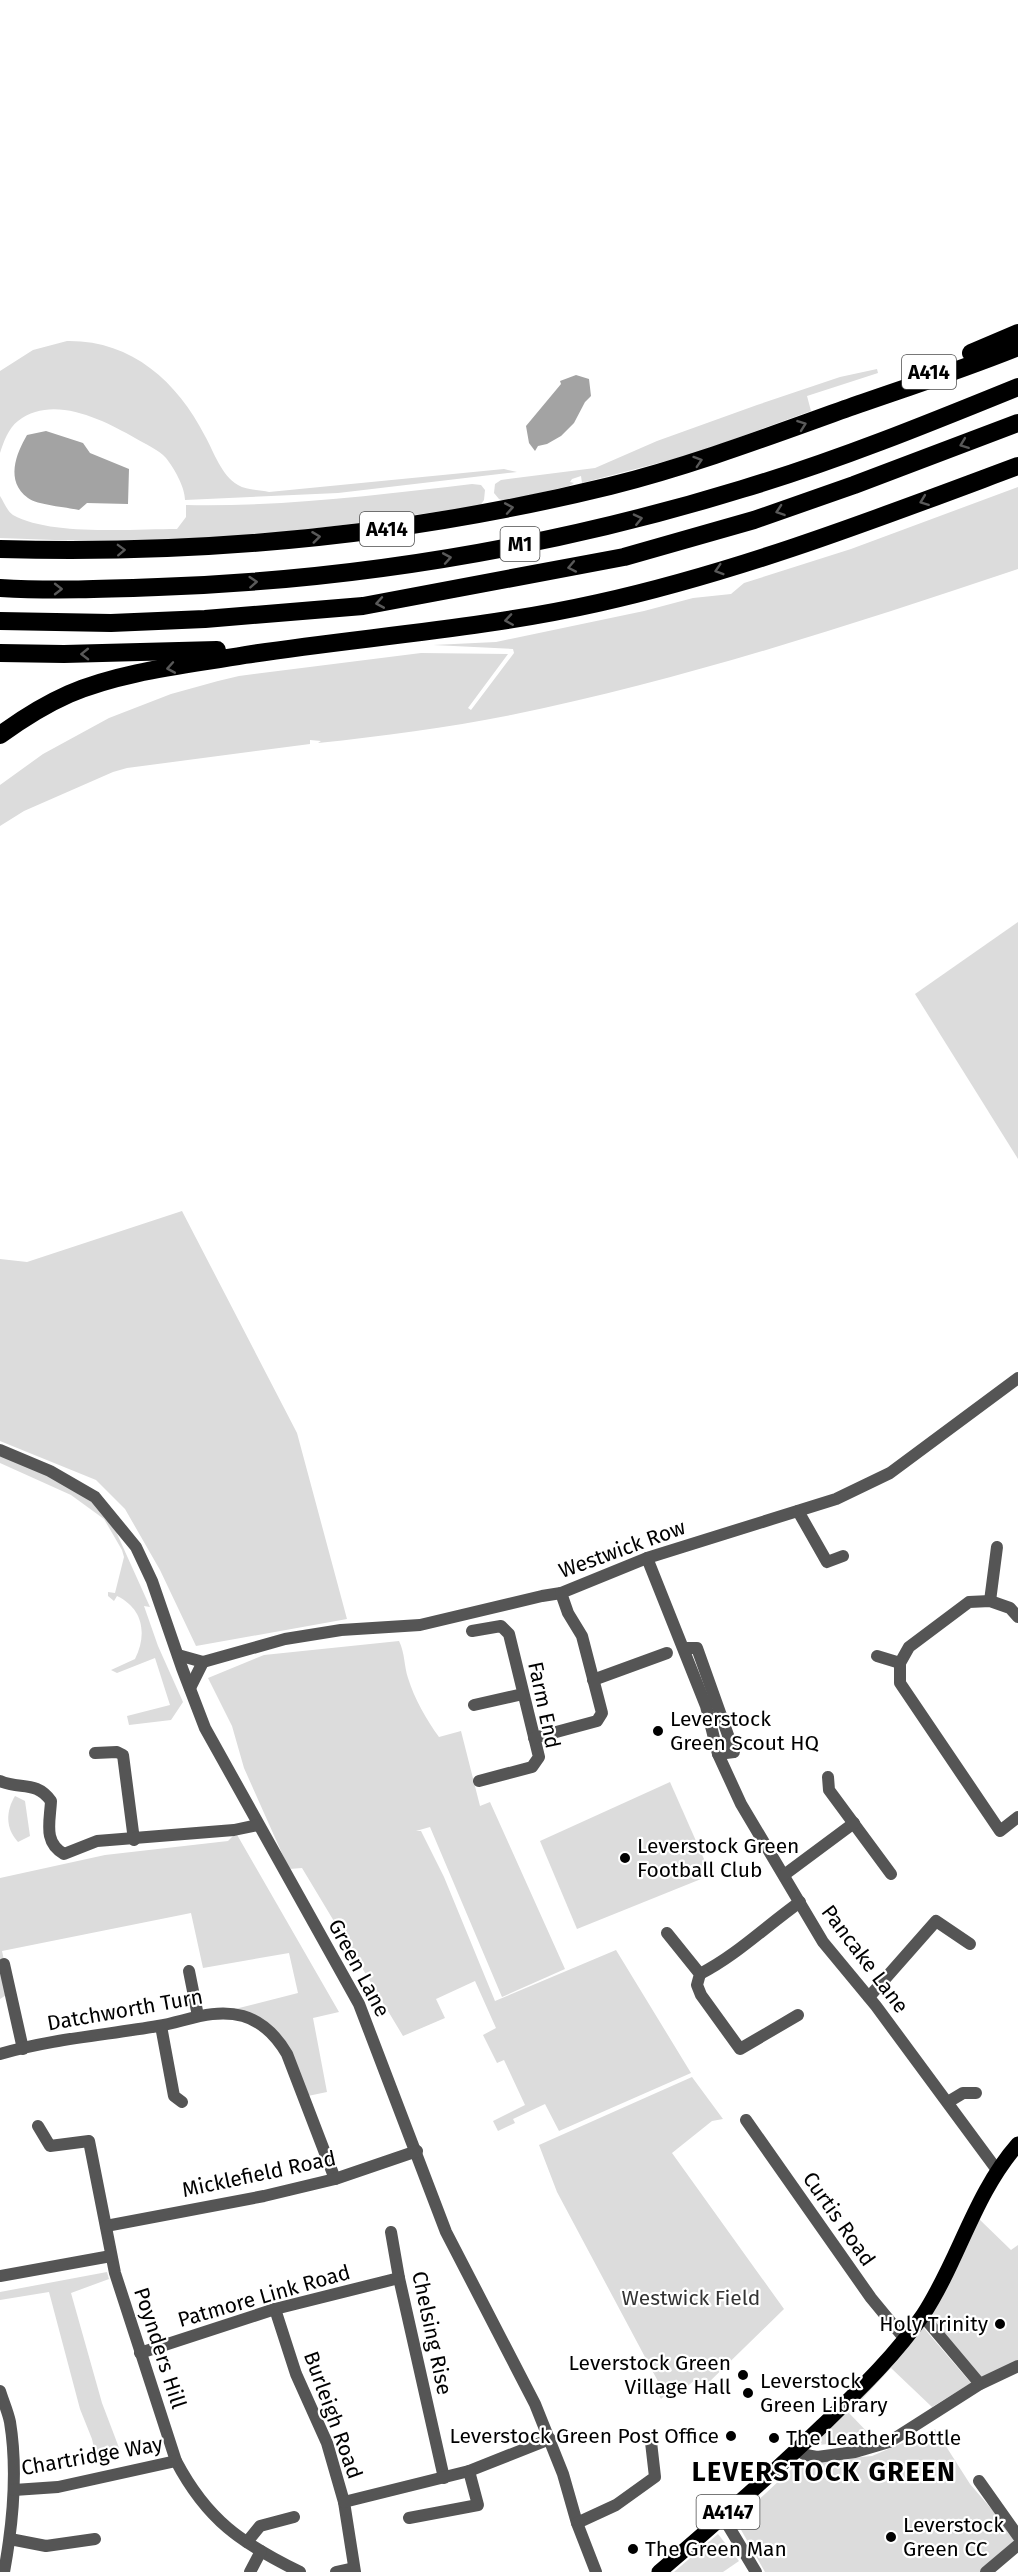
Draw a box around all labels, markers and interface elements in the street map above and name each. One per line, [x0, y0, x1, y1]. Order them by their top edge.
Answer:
road number: A414 [902, 355, 956, 389]
one-way arrow [796, 420, 807, 432]
one-way arrow [959, 437, 969, 450]
one-way arrow [692, 456, 703, 469]
one-way arrow [919, 494, 930, 506]
one-way arrow [503, 502, 513, 515]
one-way arrow [775, 503, 786, 516]
road number: A414 [360, 512, 414, 546]
one-way arrow [632, 513, 642, 526]
road number: M1 [500, 527, 540, 561]
one-way arrow [311, 531, 321, 544]
one-way arrow [117, 544, 126, 556]
one-way arrow [442, 552, 451, 564]
one-way arrow [567, 560, 577, 573]
one-way arrow [714, 563, 725, 575]
one-way arrow [249, 576, 258, 589]
one-way arrow [54, 583, 63, 595]
one-way arrow [376, 596, 385, 608]
one-way arrow [505, 613, 514, 625]
one-way arrow [81, 648, 90, 660]
one-way arrow [166, 661, 176, 674]
street label: Westwick Row [555, 1514, 689, 1584]
street label: Farm End [522, 1659, 566, 1751]
place label: Leverstock Green Scout HQ [670, 1706, 819, 1756]
marker: Leverstock Green Scout HQ [651, 1724, 665, 1738]
place label: Leverstock Green Football Club [637, 1833, 799, 1883]
marker: Leverstock Green Football Club [618, 1851, 632, 1865]
street label: Pancake Lane [816, 1900, 914, 2018]
street label: Green Lane [322, 1915, 396, 2021]
street label: Datchworth Turn [45, 1983, 205, 2037]
street label: Micklefield Road [180, 2145, 338, 2203]
street label: Curtis Road [797, 2167, 881, 2271]
street label: Patmore Link Road [175, 2259, 353, 2333]
street label: Chelsing Rise [406, 2269, 458, 2397]
street label: Poynders Hill [128, 2284, 192, 2412]
park label: Westwick Field [622, 2285, 760, 2311]
place label: Holy Trinity [879, 2311, 989, 2337]
marker: Holy Trinity [993, 2317, 1007, 2331]
street label: Burleigh Road [298, 2348, 368, 2482]
place label: Leverstock Green Village Hall [569, 2350, 731, 2400]
marker: Leverstock Green Village Hall [736, 2368, 750, 2382]
place label: Leverstock Green Library [760, 2368, 888, 2418]
marker: Leverstock Green Library [741, 2386, 755, 2400]
place label: Leverstock Green Post Office [450, 2423, 719, 2449]
place label: The Leather Bottle [786, 2425, 961, 2451]
marker: Leverstock Green Post Office [724, 2429, 738, 2443]
street label: Chartridge Way [19, 2431, 165, 2481]
marker: The Leather Bottle [767, 2431, 781, 2445]
district label: LEVERSTOCK GREEN [692, 2456, 956, 2488]
road number: A4147 [696, 2495, 760, 2529]
place label: Leverstock Green CC [903, 2512, 1004, 2562]
marker: Leverstock Green CC [884, 2530, 898, 2544]
place label: The Green Man [645, 2536, 787, 2562]
marker: The Green Man [626, 2542, 640, 2556]

